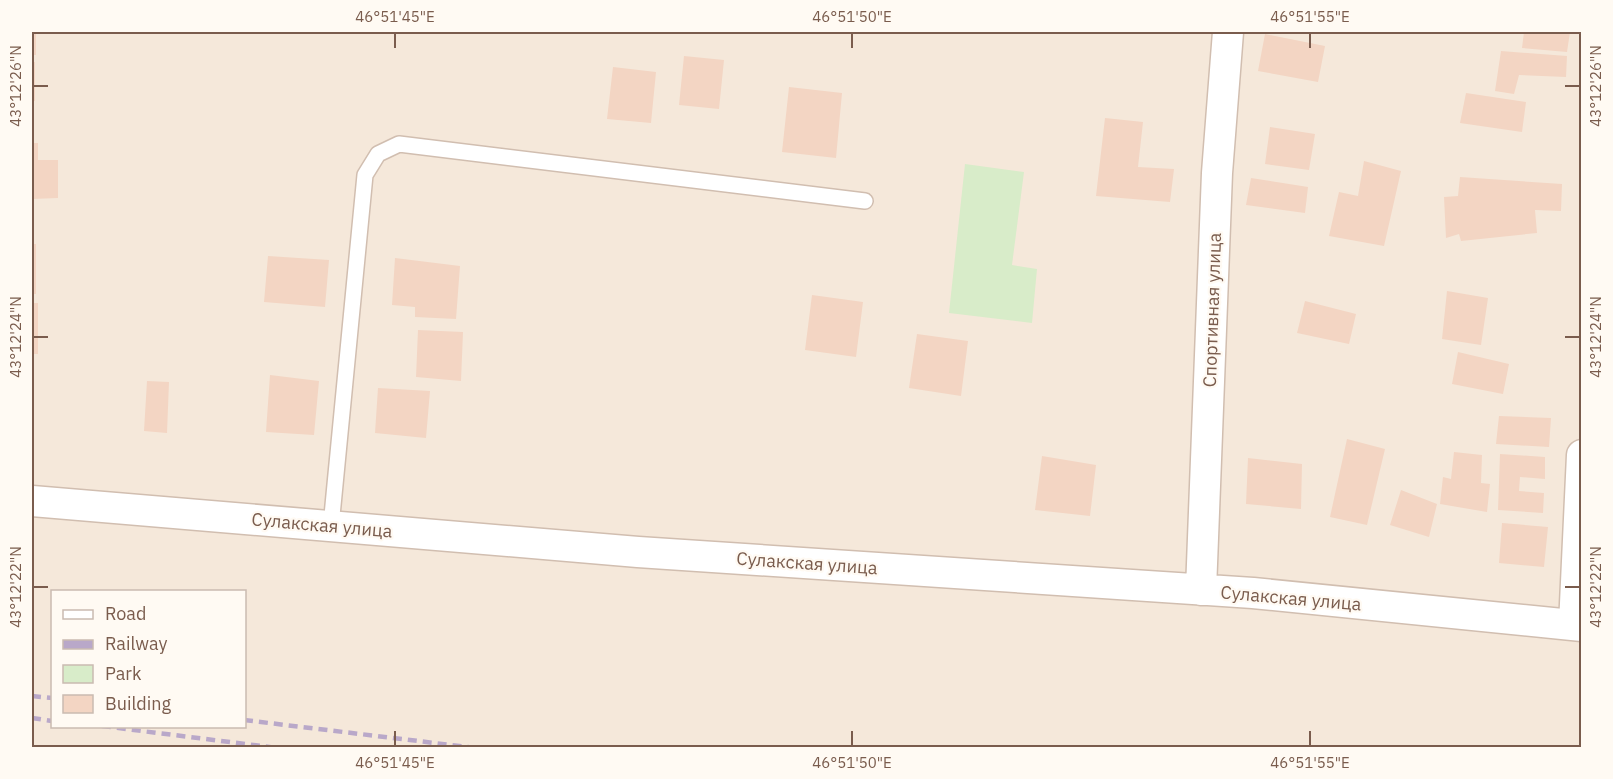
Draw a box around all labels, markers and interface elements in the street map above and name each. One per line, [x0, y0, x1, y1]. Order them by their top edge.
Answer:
text: 46°51'45"E [355, 7, 435, 26]
text: 46°51'50"E [812, 7, 892, 26]
text: 46°51'55"E [1270, 7, 1350, 26]
text: 43°12'26"N [6, 45, 25, 127]
text: 43°12'26"N [1586, 45, 1605, 127]
street label: Спортивная улица [1198, 232, 1226, 388]
text: 43°12'24"N [6, 296, 25, 378]
text: 43°12'24"N [1586, 296, 1605, 378]
street label: Сулакская улица [251, 507, 394, 543]
text: 43°12'22"N [6, 546, 25, 628]
text: 43°12'22"N [1586, 546, 1605, 628]
street label: Сулакская улица [736, 547, 879, 579]
street label: Сулакская улица [1220, 580, 1363, 616]
legend [51, 590, 246, 728]
text: Road [105, 602, 146, 625]
text: Railway [105, 632, 167, 655]
text: Park [105, 662, 142, 685]
text: Building [105, 692, 172, 715]
text: 46°51'45"E [355, 753, 435, 772]
text: 46°51'50"E [812, 753, 892, 772]
text: 46°51'55"E [1270, 753, 1350, 772]

